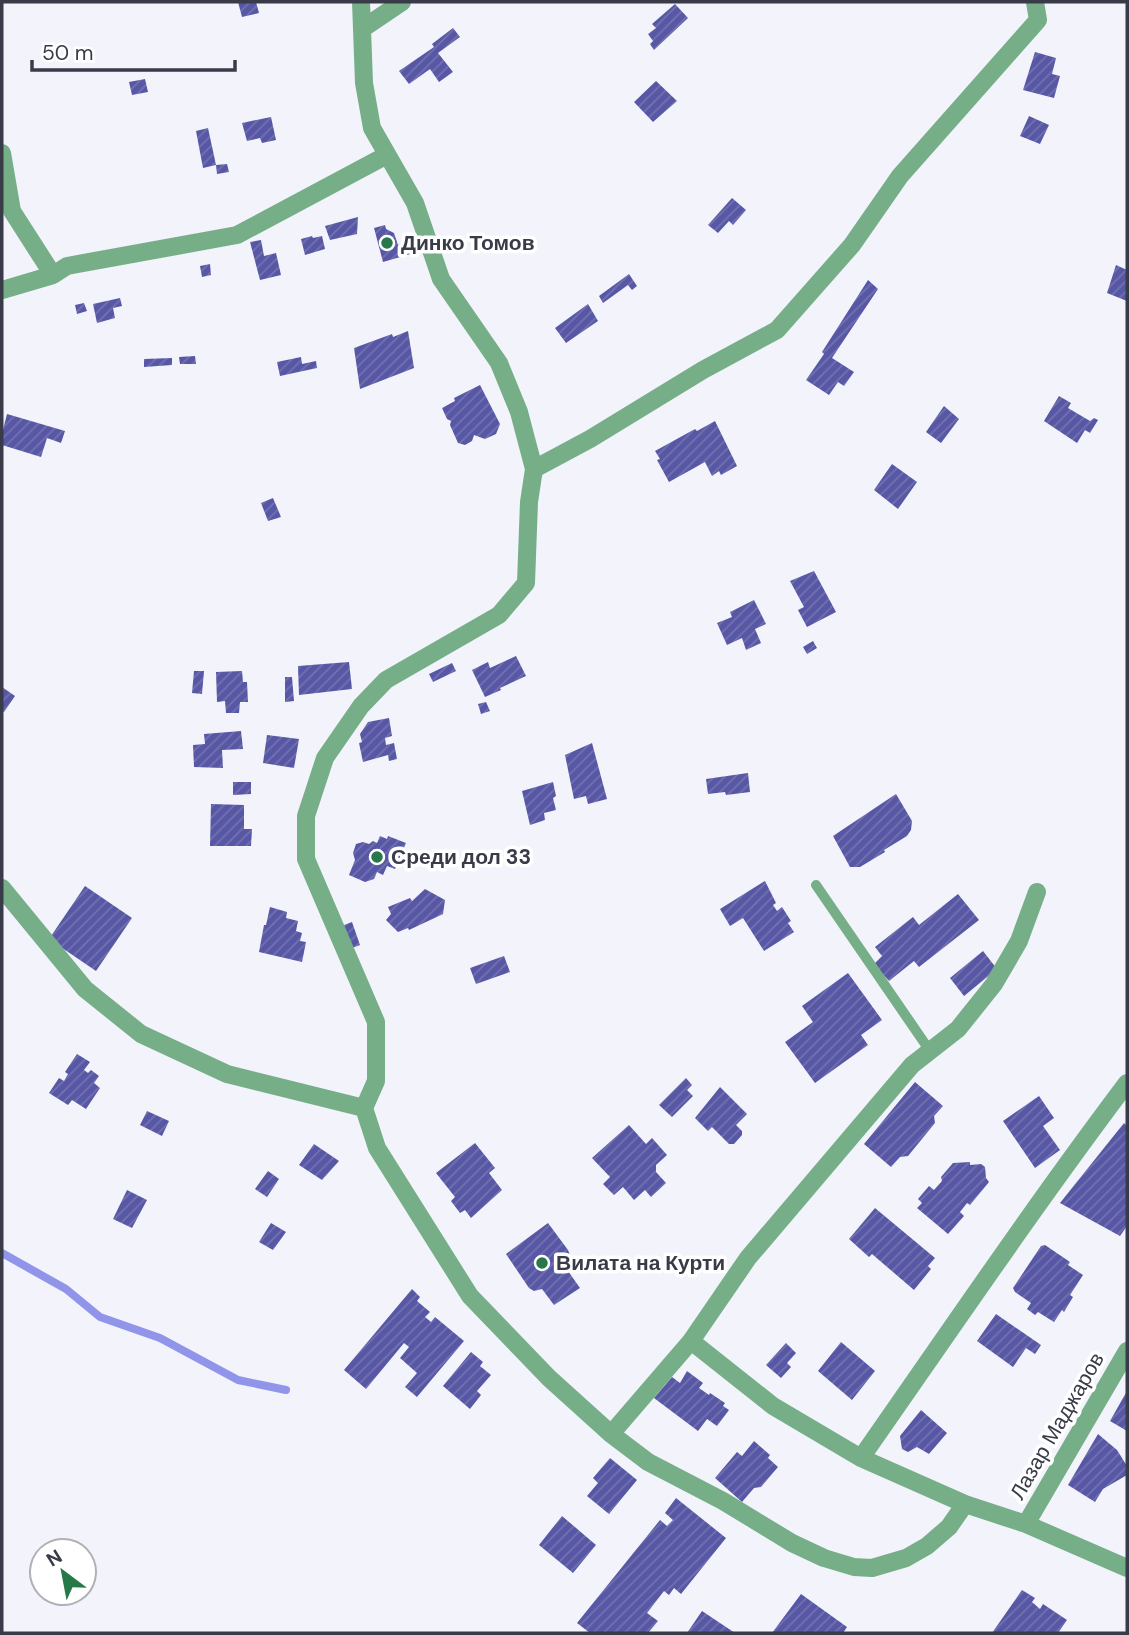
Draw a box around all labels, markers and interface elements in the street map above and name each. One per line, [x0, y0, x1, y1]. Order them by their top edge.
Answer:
scale bar [32, 28, 234, 72]
text: 50 m [42, 39, 93, 67]
place label: Динко Томов [401, 229, 535, 257]
marker: Динко Томов [379, 235, 395, 251]
place label: Среди дол 33 [391, 843, 531, 871]
marker: Среди дол 33 [369, 849, 385, 865]
place label: Вилата на Курти [556, 1249, 725, 1277]
marker: Вилата на Курти [534, 1255, 550, 1271]
street label: Лазар Маджаров [1003, 1347, 1111, 1505]
north arrow [28, 1537, 98, 1607]
text: N [42, 1544, 67, 1572]

